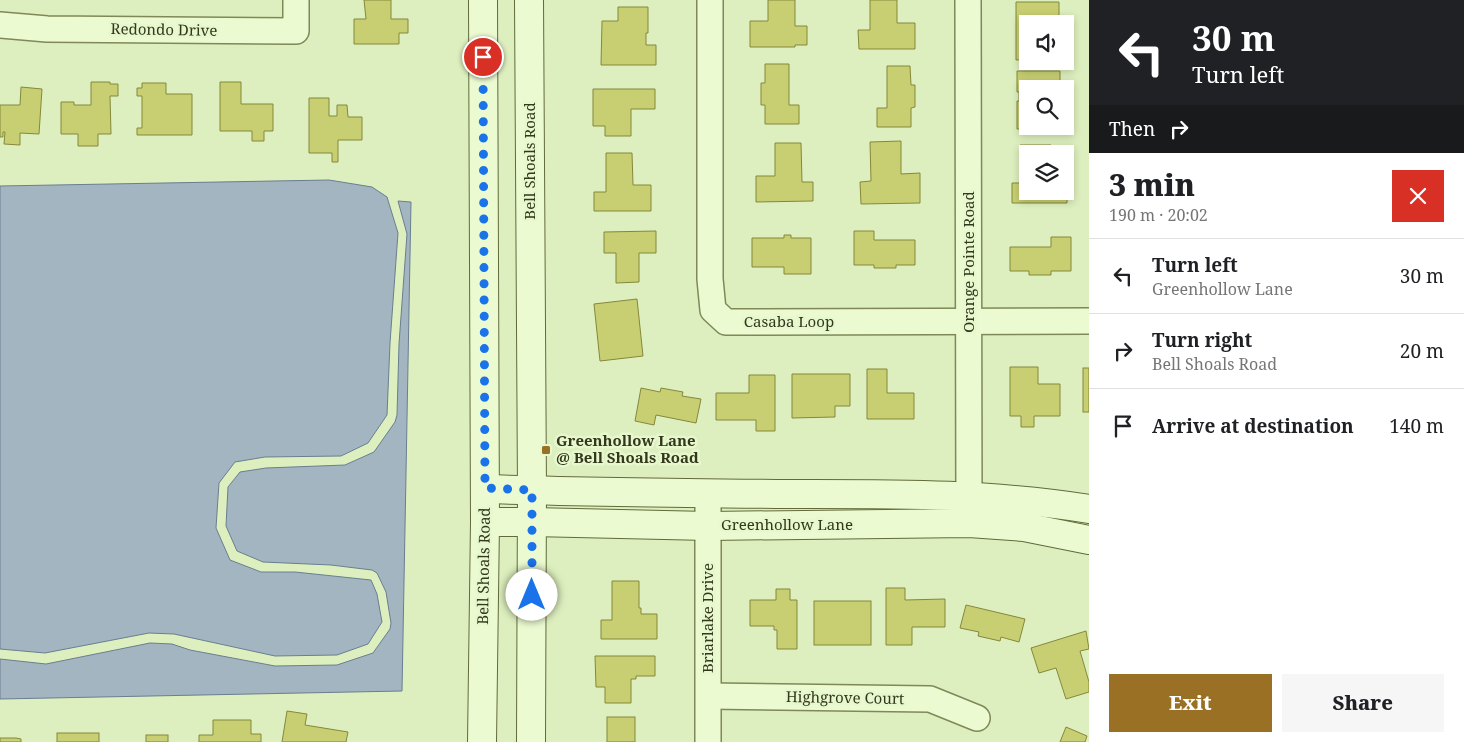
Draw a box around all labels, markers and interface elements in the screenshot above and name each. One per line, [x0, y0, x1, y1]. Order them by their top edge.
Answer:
text: 30 m [1192, 14, 1275, 61]
map controls [1019, 15, 1074, 200]
button: sound [1019, 15, 1074, 70]
street label: Redondo Drive [111, 18, 218, 40]
icon: left [1109, 20, 1174, 85]
pin [462, 36, 504, 78]
icon: arrive [469, 43, 497, 71]
text: Turn left [1192, 59, 1284, 89]
button: search [1019, 80, 1074, 135]
street label: Bell Shoals Road [519, 102, 539, 220]
icon: right [1165, 115, 1193, 143]
text: Then [1109, 116, 1155, 142]
button: layers [1019, 145, 1074, 200]
text: 3 min [1109, 164, 1195, 205]
button: close [1392, 170, 1444, 222]
street label: Orange Pointe Road [958, 191, 978, 333]
text: 190 m · 20:02 [1109, 204, 1208, 226]
text: Turn left [1152, 252, 1238, 278]
icon: left [1109, 262, 1137, 290]
text: 30 m [1400, 263, 1444, 289]
text: Greenhollow Lane [1152, 278, 1293, 300]
street label: Casaba Loop [744, 311, 834, 331]
text: Turn right [1152, 327, 1252, 353]
icon: right [1109, 337, 1137, 365]
text: 20 m [1400, 338, 1444, 364]
text: Bell Shoals Road [1152, 353, 1277, 375]
icon: arrive [1109, 412, 1137, 440]
text: Arrive at destination [1152, 413, 1354, 439]
text: 140 m [1389, 413, 1444, 439]
place label: Greenhollow Lane @ Bell Shoals Road [556, 430, 699, 467]
marker: Greenhollow Lane @ Bell Shoals Road [540, 444, 552, 456]
street label: Bell Shoals Road [472, 507, 494, 625]
street label: Greenhollow Lane [721, 514, 853, 534]
street label: Briarlake Drive [697, 563, 717, 673]
position arrow [505, 568, 557, 620]
button: Exit [1109, 674, 1272, 732]
button: Share [1282, 674, 1444, 732]
street label: Highgrove Court [786, 686, 904, 708]

